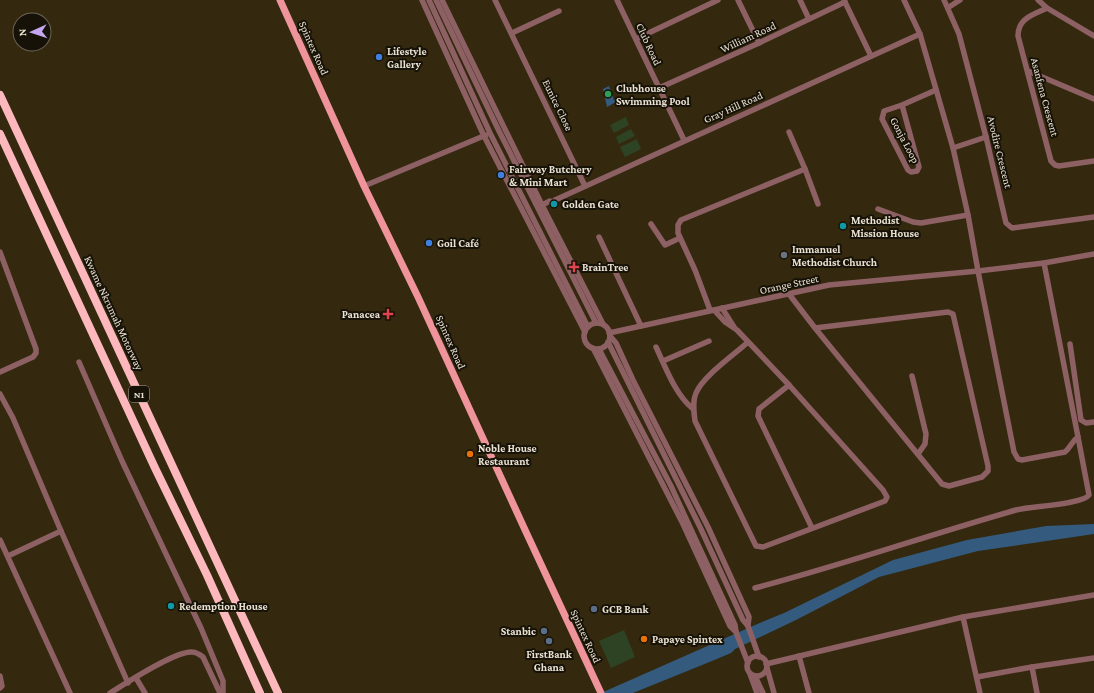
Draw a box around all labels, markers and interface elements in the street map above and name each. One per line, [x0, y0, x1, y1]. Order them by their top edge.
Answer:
north arrow [12, 12, 52, 52]
street label: Spintex Road [296, 19, 331, 77]
street label: William Road [718, 19, 778, 55]
street label: Club Road [634, 21, 664, 67]
text: N [16, 28, 28, 37]
place label: Lifestyle Gallery [387, 45, 427, 70]
marker: Lifestyle Gallery [374, 52, 384, 62]
street label: Asanfena Crescent [1029, 56, 1061, 138]
street label: Eunice Close [540, 77, 576, 133]
place label: Clubhouse Swimming Pool [616, 82, 690, 107]
marker: Clubhouse Swimming Pool [603, 89, 613, 99]
street label: Gray Hill Road [702, 89, 765, 126]
street label: Gonja Loop [887, 115, 922, 166]
street label: Avodire Crescent [985, 115, 1015, 190]
place label: Fairway Butchery & Mini Mart [509, 163, 592, 188]
marker: Fairway Butchery & Mini Mart [496, 170, 506, 180]
place label: Golden Gate [562, 198, 619, 210]
marker: Golden Gate [549, 199, 559, 209]
place label: Methodist Mission House [851, 214, 919, 239]
marker: Methodist Mission House [838, 221, 848, 231]
place label: Goil Café [437, 237, 479, 249]
marker: Goil Café [424, 238, 434, 248]
place label: Immanuel Methodist Church [792, 243, 878, 268]
marker: Immanuel Methodist Church [779, 250, 789, 260]
street label: Kwame Nkrumah Motorway [81, 254, 146, 373]
place label: BrainTree [582, 261, 628, 273]
marker: BrainTree [569, 262, 579, 272]
street label: Orange Street [758, 272, 820, 297]
place label: Panacea [342, 308, 381, 320]
marker: Panacea [383, 309, 393, 319]
street label: Spintex Road [433, 313, 468, 371]
road number: N1 [129, 386, 149, 402]
place label: Noble House Restaurant [478, 442, 537, 467]
marker: Noble House Restaurant [465, 449, 475, 459]
place label: Redemption House [179, 600, 268, 612]
marker: Redemption House [166, 601, 176, 611]
place label: GCB Bank [602, 603, 649, 615]
marker: GCB Bank [589, 604, 599, 614]
street label: Spintex Road [568, 607, 604, 665]
place label: Stanbic [501, 625, 536, 637]
marker: Stanbic [539, 626, 549, 636]
place label: Papaye Spintex [652, 633, 723, 645]
marker: Papaye Spintex [639, 634, 649, 644]
marker: FirstBank Ghana [544, 636, 554, 646]
place label: FirstBank Ghana [526, 648, 573, 673]

